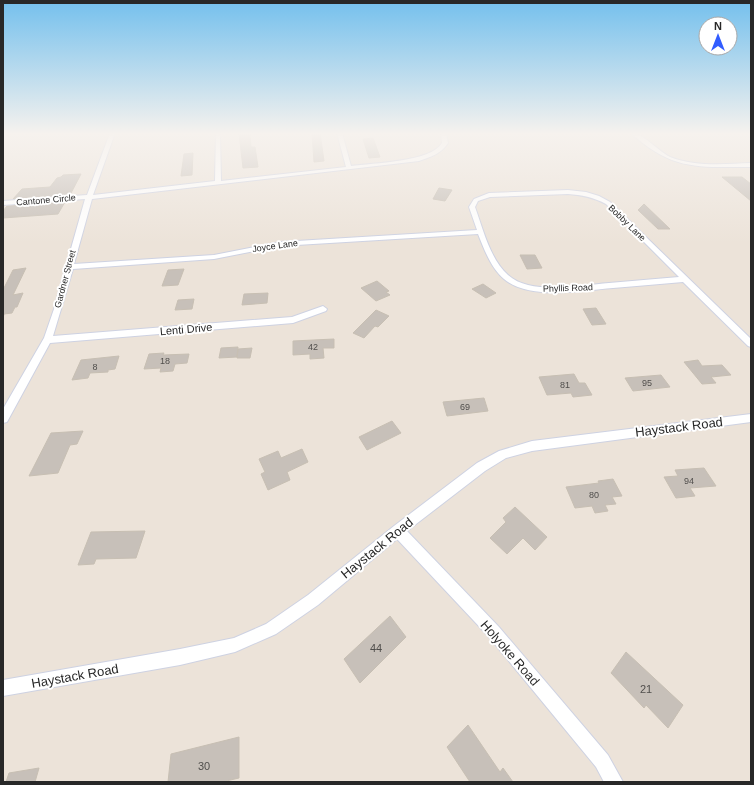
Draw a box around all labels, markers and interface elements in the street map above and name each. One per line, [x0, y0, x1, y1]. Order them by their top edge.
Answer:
north arrow [698, 16, 738, 56]
text: N [714, 20, 722, 32]
street label: Cantone Circle [16, 192, 76, 208]
street label: Bobby Lane [606, 203, 648, 243]
street label: Joyce Lane [252, 238, 298, 254]
street label: Gardner Street [52, 248, 78, 309]
street label: Phyllis Road [543, 282, 593, 294]
street label: Lenti Drive [159, 321, 213, 337]
house number: 42 [308, 342, 318, 352]
house number: 18 [160, 356, 170, 366]
house number: 8 [92, 362, 98, 372]
house number: 95 [642, 378, 652, 388]
house number: 81 [560, 380, 570, 390]
house number: 69 [460, 402, 470, 412]
street label: Haystack Road [634, 414, 724, 440]
house number: 94 [684, 476, 694, 486]
house number: 80 [589, 490, 599, 500]
street label: Haystack Road [338, 514, 416, 582]
street label: Holyoke Road [478, 617, 542, 689]
house number: 44 [370, 642, 382, 654]
street label: Haystack Road [30, 661, 120, 691]
house number: 21 [640, 683, 652, 695]
house number: 30 [198, 760, 210, 772]

